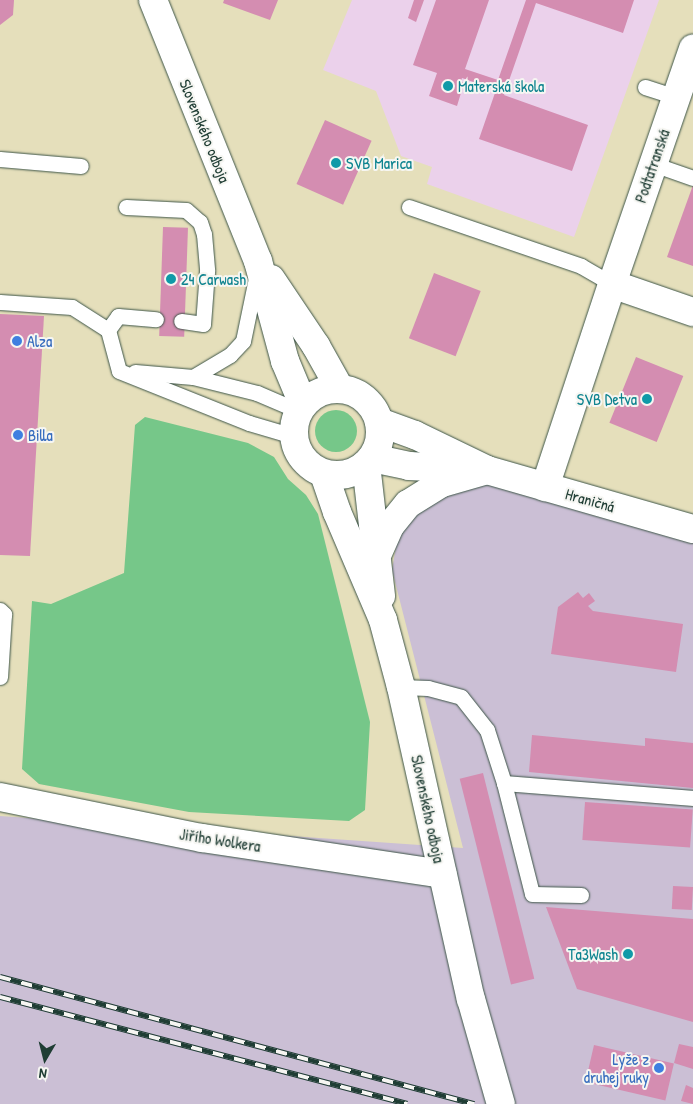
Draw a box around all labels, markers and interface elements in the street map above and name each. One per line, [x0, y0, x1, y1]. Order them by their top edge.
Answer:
street label: Slovenského odboja [176, 76, 234, 186]
place label: Materská škola [458, 76, 544, 96]
marker: Materská škola [442, 80, 454, 92]
street label: Podtatranská [630, 127, 674, 205]
place label: SVB Marica [346, 153, 412, 173]
marker: SVB Marica [330, 157, 342, 169]
place label: 24 Carwash [181, 269, 246, 289]
marker: 24 Carwash [165, 273, 177, 285]
place label: Alza [27, 331, 52, 351]
marker: Alza [11, 335, 23, 347]
place label: SVB Detva [577, 389, 637, 409]
marker: SVB Detva [641, 393, 653, 405]
place label: Billa [28, 425, 53, 445]
marker: Billa [12, 429, 24, 441]
street label: Hraničná [563, 484, 617, 516]
street label: Slovenského odboja [407, 753, 449, 865]
street label: Jiřího Wolkera [178, 824, 262, 856]
place label: Ta3Wash [568, 944, 618, 964]
marker: Ta3Wash [622, 948, 634, 960]
north arrow [20, 1034, 70, 1084]
place label: Lyže z druhej ruky [584, 1049, 649, 1087]
marker: Lyže z druhej ruky [653, 1062, 665, 1074]
text: N [38, 1064, 48, 1084]

